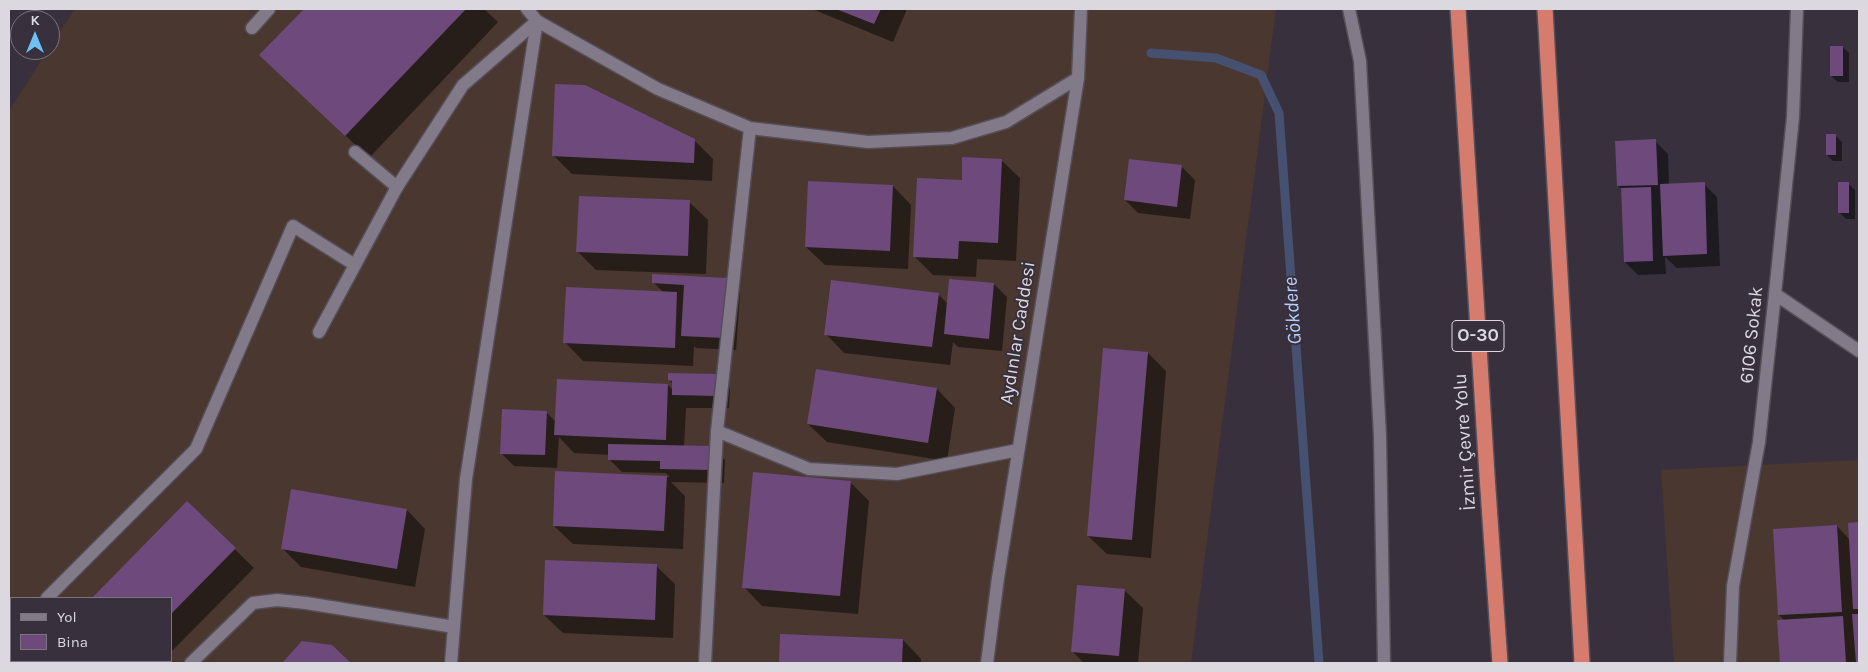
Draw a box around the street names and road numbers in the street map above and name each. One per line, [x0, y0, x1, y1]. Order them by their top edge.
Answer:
street label: Aydınlar Caddesi [995, 260, 1041, 406]
street label: 6106 Sokak [1736, 285, 1768, 385]
road number: O-30 [1452, 321, 1504, 352]
street label: İzmir Çevre Yolu [1449, 373, 1481, 511]

